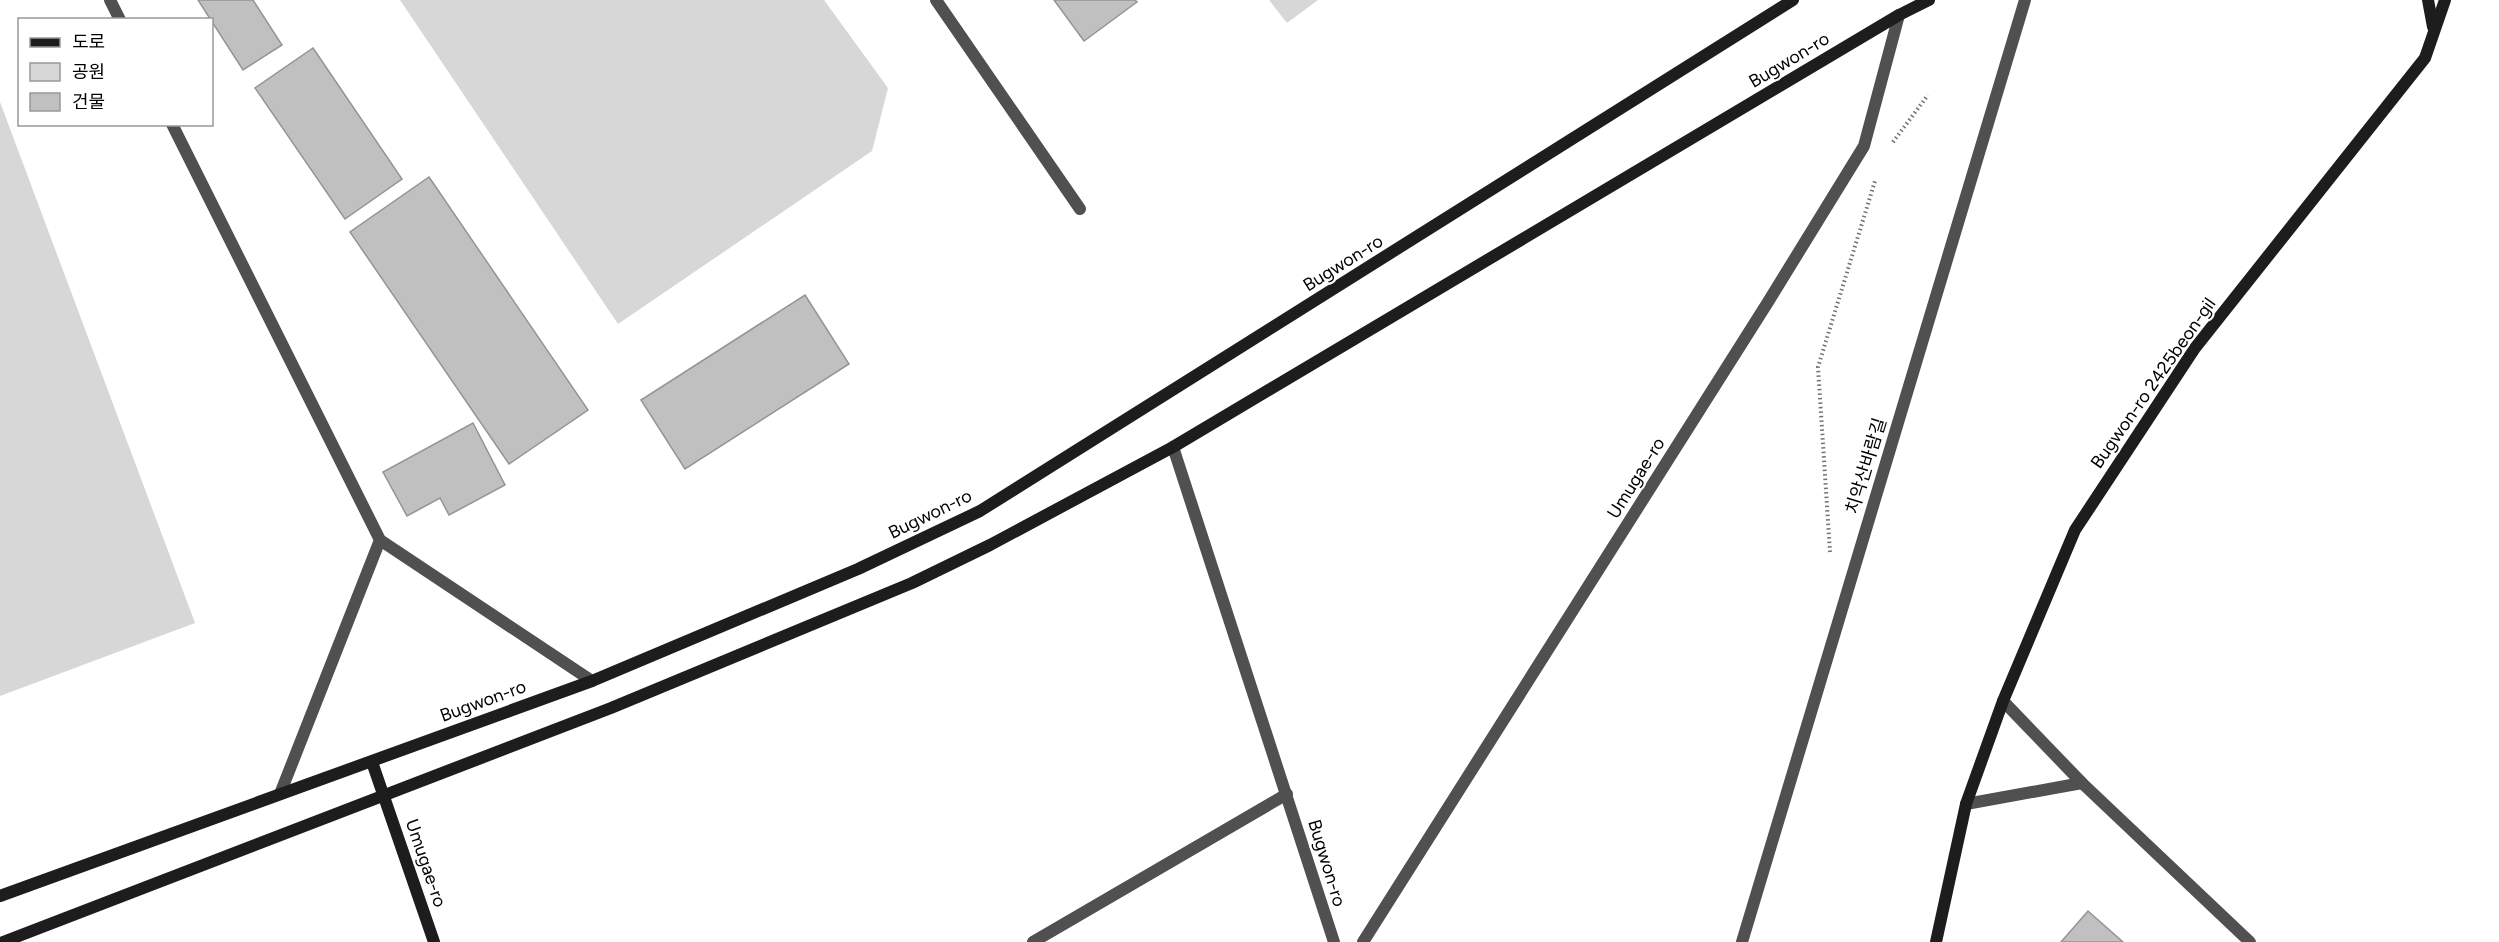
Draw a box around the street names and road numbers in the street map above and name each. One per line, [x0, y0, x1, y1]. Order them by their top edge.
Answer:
street label: Bugwon-ro [1745, 27, 1833, 93]
street label: Bugwon-ro [1299, 230, 1387, 296]
street label: Bugwon-ro 2425beon-gil [2086, 293, 2220, 473]
street label: 치악산바람길 [1841, 415, 1891, 517]
street label: Umugae-ro [1602, 433, 1670, 523]
street label: Bugwon-ro [885, 484, 975, 544]
street label: Bugwon-ro [437, 675, 529, 727]
street label: Umugae-ro [401, 816, 451, 910]
street label: Bugwon-ro [1303, 817, 1351, 909]

